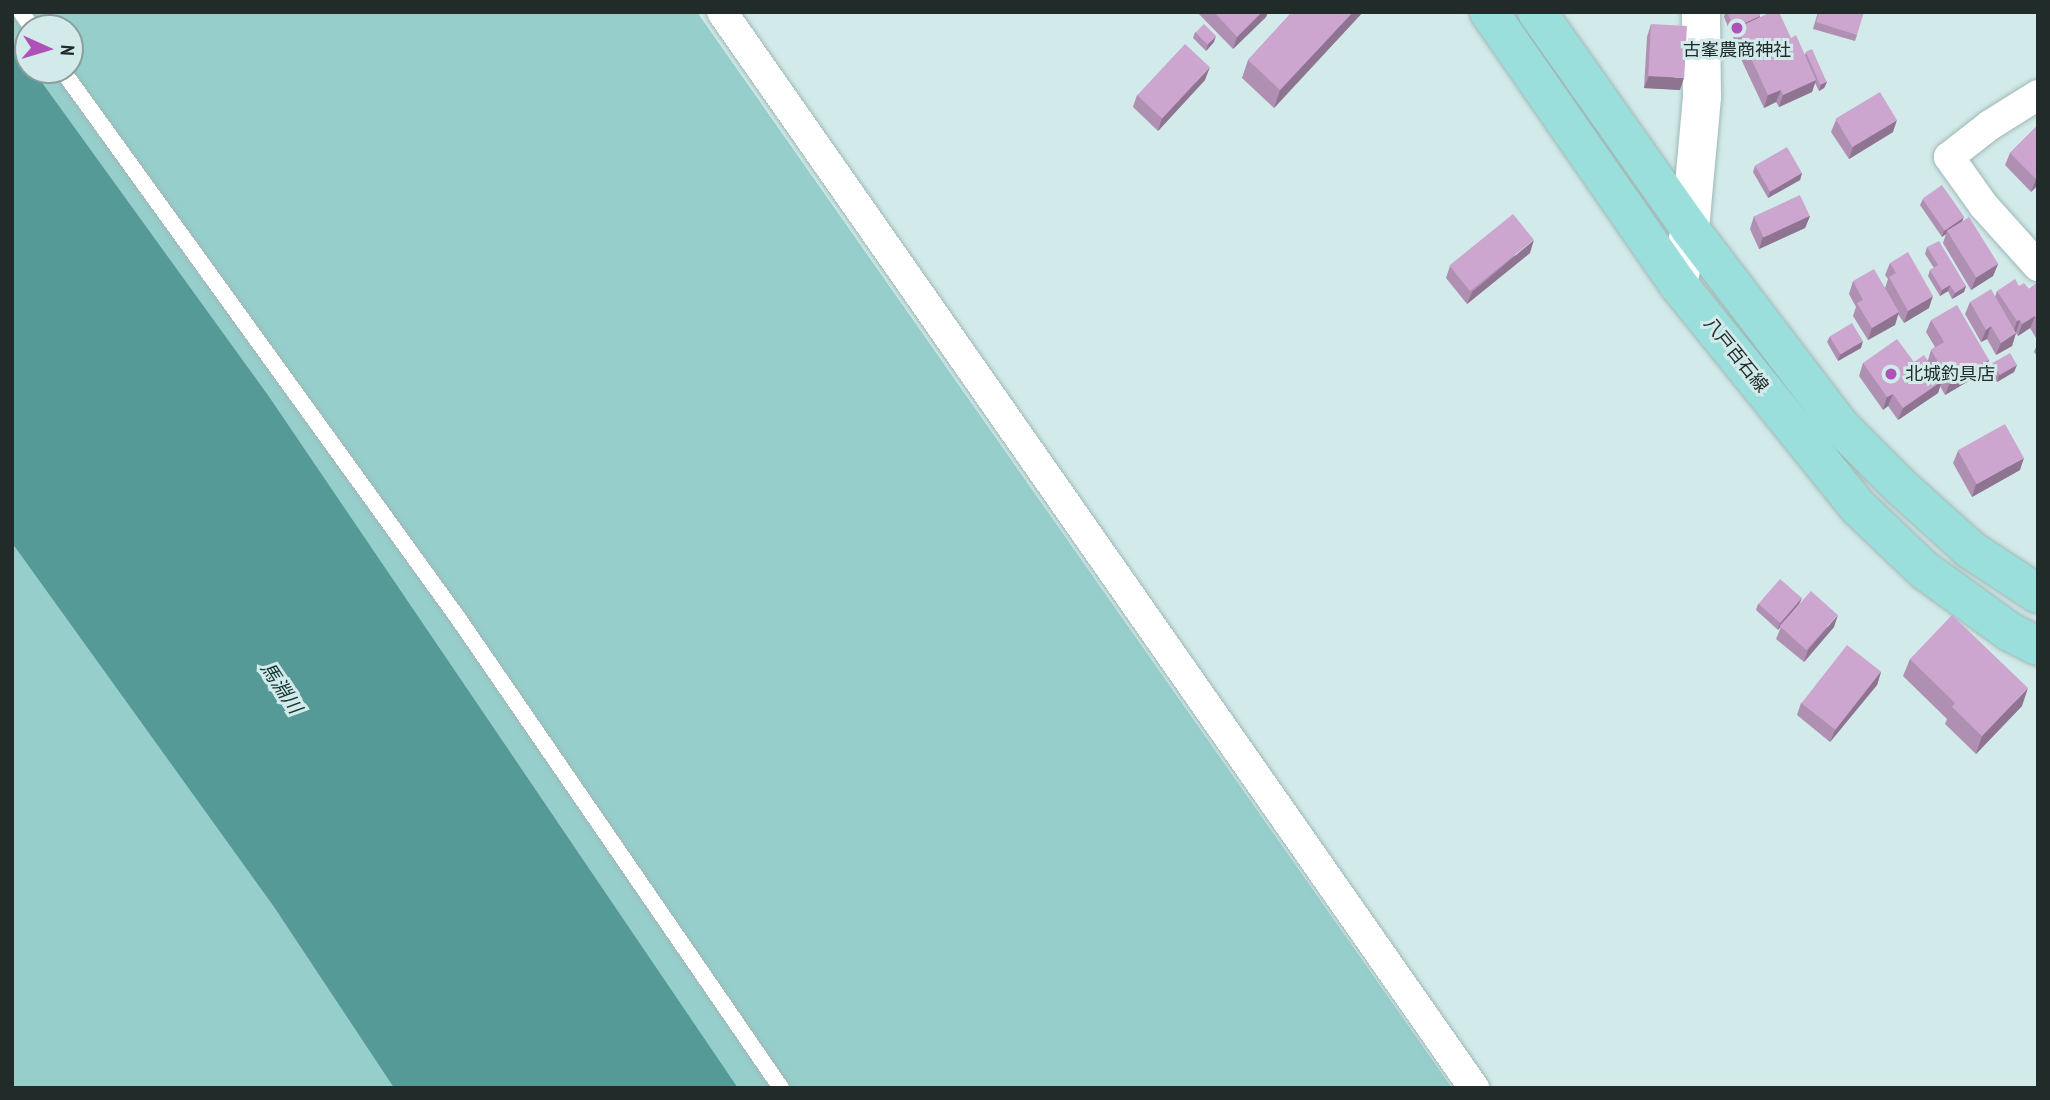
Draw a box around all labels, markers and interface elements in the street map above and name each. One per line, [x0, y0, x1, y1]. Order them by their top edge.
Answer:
north arrow [14, 14, 84, 84]
marker: 古峯農商神社 [1729, 20, 1745, 36]
place label: 古峯農商神社 [1683, 39, 1791, 61]
text: N [56, 44, 80, 56]
street label: 八戸百石線 [1699, 313, 1773, 397]
place label: 北城釣具店 [1905, 363, 1995, 385]
marker: 北城釣具店 [1883, 366, 1899, 382]
water label: 馬淵川 [256, 658, 306, 718]

